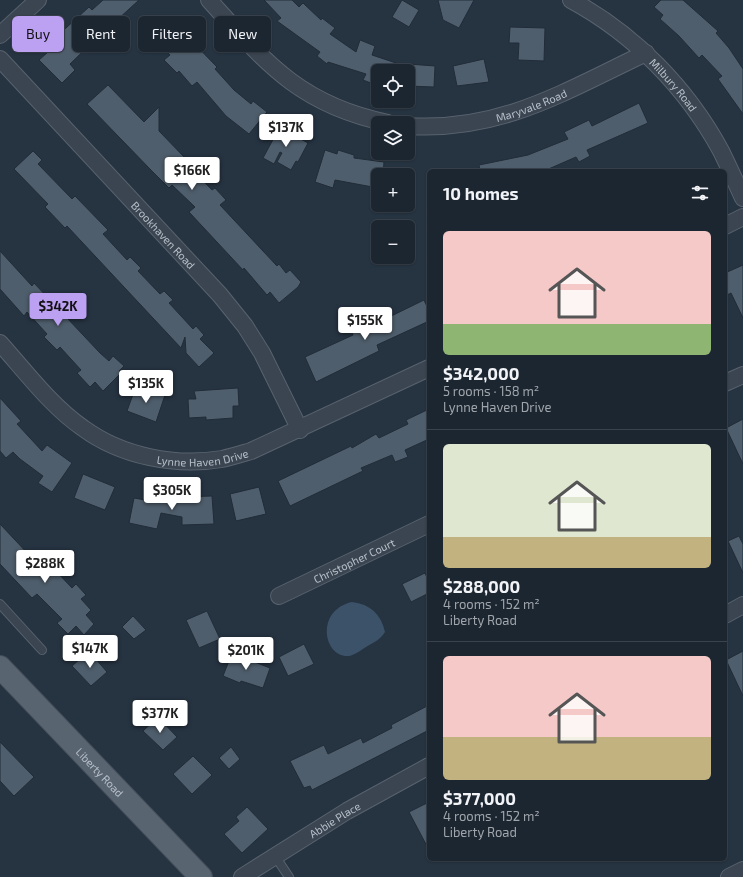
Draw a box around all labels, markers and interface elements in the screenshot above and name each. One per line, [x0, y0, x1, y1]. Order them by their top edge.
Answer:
chip: Buy [12, 16, 64, 52]
chip: Rent [72, 16, 130, 52]
chip: Filters [138, 16, 206, 52]
chip: New [214, 16, 271, 52]
street label: Milbury Road [647, 55, 700, 114]
map controls [371, 64, 415, 264]
button: locate [371, 64, 415, 108]
street label: Maryvale Road [494, 86, 569, 124]
pin: $137K [258, 114, 314, 148]
button: layers [371, 116, 415, 160]
text: $137K [268, 119, 304, 135]
pin: $166K [164, 157, 220, 191]
text: $166K [174, 162, 210, 178]
button: + [371, 168, 415, 212]
icon: filters [689, 182, 711, 204]
text: 10 homes [443, 183, 519, 203]
street label: Brookhaven Road [129, 198, 198, 271]
button: − [371, 220, 415, 264]
icon: home [541, 257, 613, 329]
pin: $342K [30, 293, 86, 327]
text: $342K [39, 298, 78, 314]
pin: $155K [337, 307, 393, 341]
text: $155K [347, 312, 383, 328]
text: $342,000 [443, 363, 520, 383]
pin: $135K [118, 370, 174, 404]
text: $135K [128, 375, 164, 391]
text: 5 rooms · 158 m² [443, 383, 539, 399]
text: Lynne Haven Drive [443, 399, 552, 415]
street label: Lynne Haven Drive [156, 446, 250, 468]
icon: home [541, 470, 613, 542]
pin: $305K [144, 477, 200, 511]
text: $305K [153, 482, 191, 498]
street label: Christopher Court [311, 535, 397, 585]
pin: $288K [17, 550, 73, 584]
text: $288K [25, 555, 65, 571]
text: $288,000 [443, 576, 520, 596]
text: 4 rooms · 152 m² [443, 596, 540, 612]
text: Liberty Road [443, 612, 517, 628]
pin: $147K [62, 635, 118, 669]
pin: $201K [218, 637, 274, 671]
text: $147K [72, 640, 108, 656]
text: $201K [227, 642, 265, 658]
icon: home [541, 682, 613, 754]
pin: $377K [132, 700, 188, 734]
text: $377K [142, 705, 178, 721]
street label: Liberty Road [74, 745, 127, 799]
text: $377,000 [443, 788, 516, 808]
street label: Abbie Place [306, 799, 362, 840]
text: 4 rooms · 152 m² [443, 808, 540, 824]
text: Liberty Road [443, 824, 517, 840]

